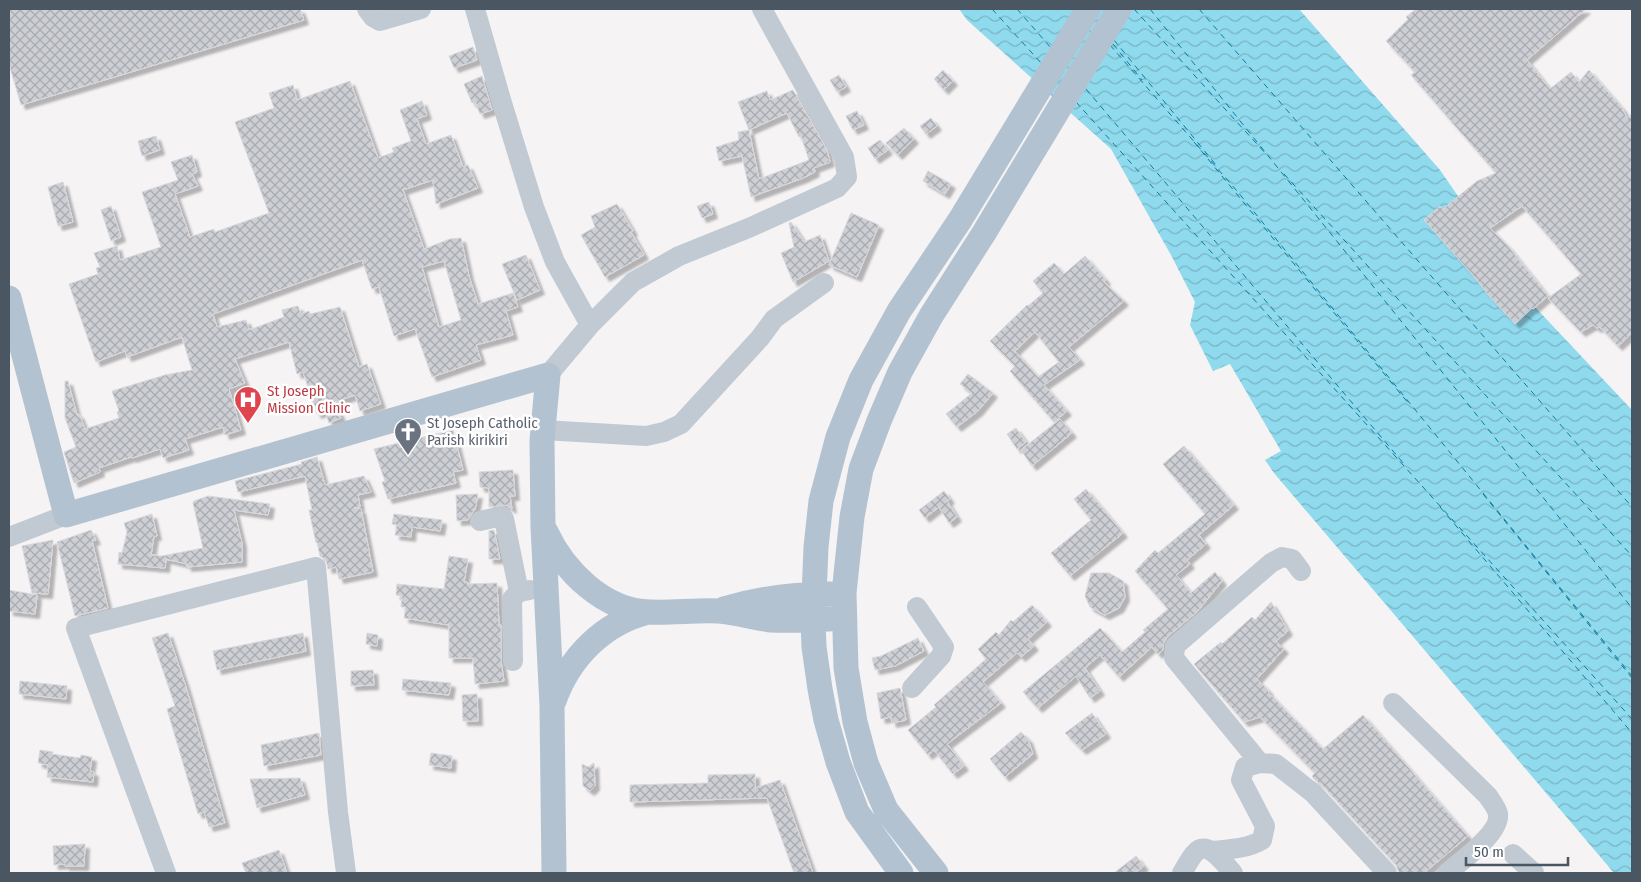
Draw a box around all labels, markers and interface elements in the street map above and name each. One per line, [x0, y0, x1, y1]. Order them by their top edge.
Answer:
place label: St Joseph Mission Clinic [267, 382, 351, 417]
hospital icon: St Joseph Mission Clinic [233, 385, 263, 424]
place label: St Joseph Catholic Parish kirikiri [427, 414, 538, 449]
church icon: St Joseph Catholic Parish kirikiri [393, 417, 423, 456]
scale bar [1466, 834, 1568, 866]
text: 50 m [1474, 843, 1504, 861]

